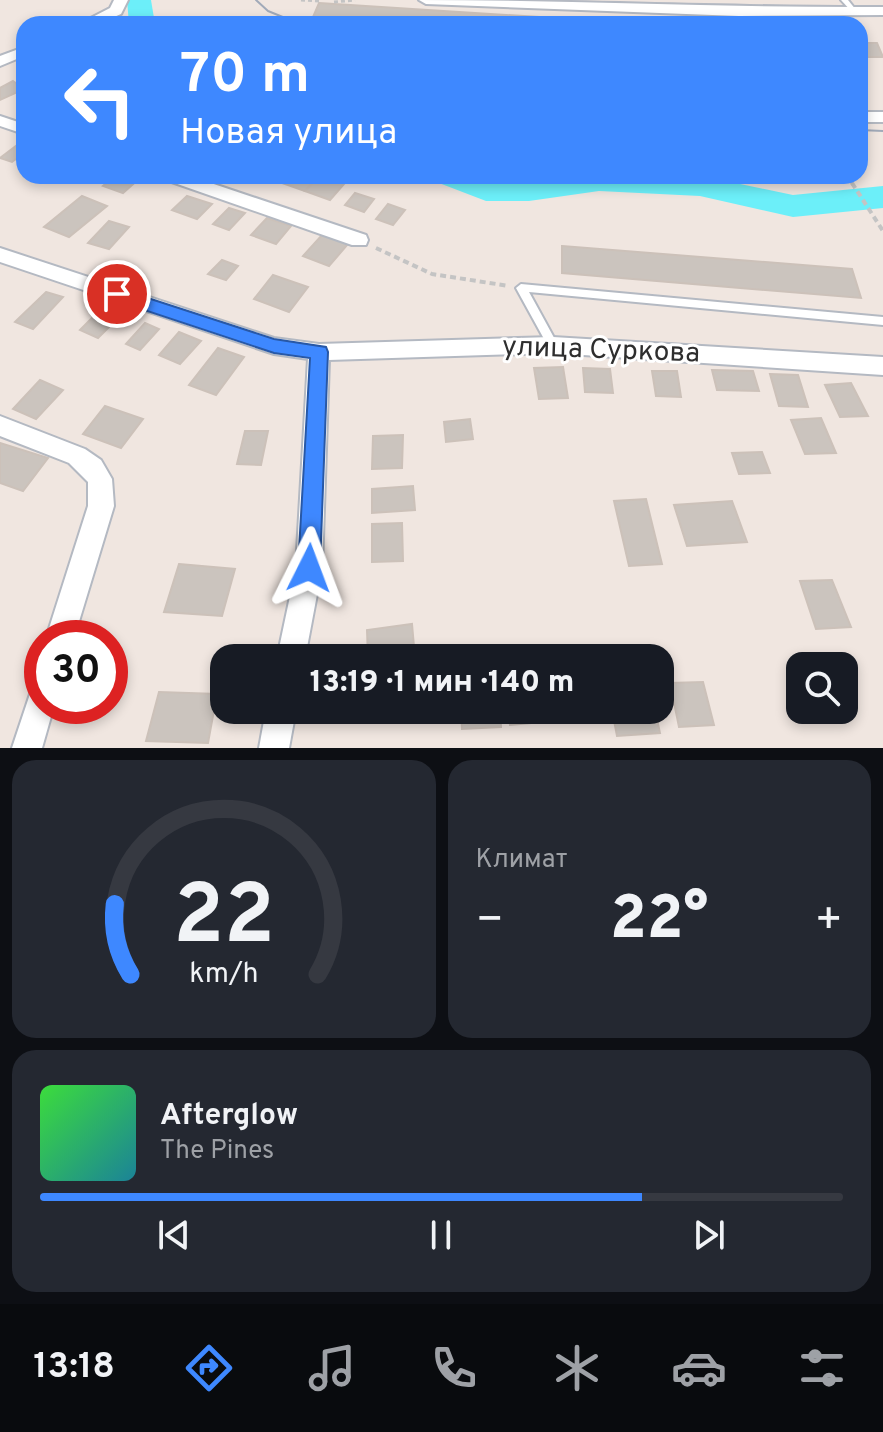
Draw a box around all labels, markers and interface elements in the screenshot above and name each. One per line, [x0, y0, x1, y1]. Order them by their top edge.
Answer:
text: 70 m [180, 42, 310, 112]
icon: left [48, 48, 152, 152]
text: Новая улица [180, 111, 397, 157]
pin [83, 260, 151, 328]
icon: arrive [95, 272, 139, 316]
street label: улица Суркова [501, 330, 701, 372]
position arrow [267, 526, 351, 610]
speed limit sign: 30 [24, 620, 128, 724]
map controls [786, 652, 858, 724]
button: search [786, 652, 858, 724]
text: 13:19 · 1 мин · 140 m [310, 665, 574, 702]
text: Климат [476, 844, 567, 877]
text: 22 [173, 868, 275, 973]
text: 22° [610, 884, 708, 960]
text: − [476, 894, 504, 950]
text: + [815, 894, 843, 950]
text: km/h [189, 957, 258, 993]
text: Afterglow [160, 1098, 298, 1135]
text: The Pines [160, 1135, 274, 1168]
icon: previous [152, 1213, 196, 1257]
icon: pause [419, 1213, 463, 1257]
icon: next [687, 1213, 731, 1257]
icon: directions [181, 1340, 237, 1396]
icon: music [304, 1340, 360, 1396]
icon: phone [426, 1340, 482, 1396]
icon: climate [549, 1340, 605, 1396]
icon: car [671, 1340, 727, 1396]
icon: filters [794, 1340, 850, 1396]
text: 13:18 [33, 1345, 115, 1391]

